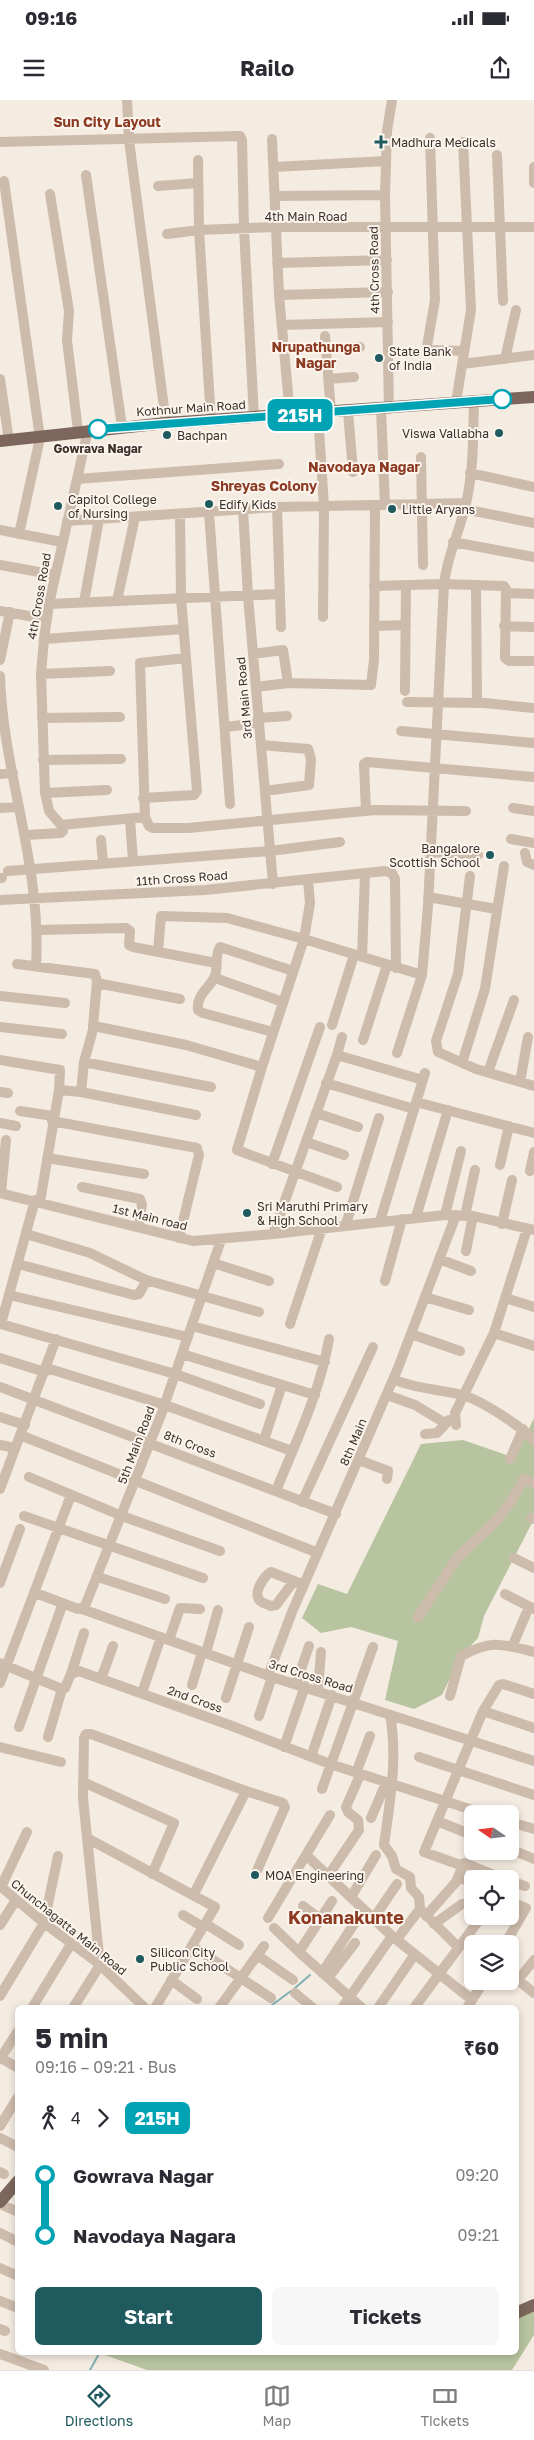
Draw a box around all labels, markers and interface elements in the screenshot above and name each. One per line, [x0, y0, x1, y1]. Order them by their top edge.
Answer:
text: 09:16 [25, 6, 77, 29]
icon: menu [20, 54, 48, 82]
text: Railo [240, 54, 294, 81]
icon: share [486, 54, 514, 82]
district label: Sun City Layout [53, 113, 161, 130]
place label: Madhura Medicals [391, 135, 496, 150]
marker: Madhura Medicals [375, 136, 387, 148]
street label: 4th Main Road [265, 209, 347, 224]
street label: 4th Cross Road [366, 226, 382, 314]
district label: Nrupathunga Nagar [272, 338, 360, 371]
place label: State Bank of India [389, 344, 452, 373]
marker: State Bank of India [373, 352, 385, 364]
unlabelled marker [492, 389, 512, 409]
street label: Kothnur Main Road [136, 397, 246, 419]
line badge: 215H [265, 399, 335, 431]
text: 215H [278, 404, 322, 426]
marker: Gowrava Nagar [88, 419, 108, 439]
place label: Viswa Vallabha [402, 426, 489, 441]
marker: Viswa Vallabha [493, 427, 505, 439]
place label: Bachpan [177, 428, 227, 443]
marker: Bachpan [161, 429, 173, 441]
place label: Gowrava Nagar [53, 441, 143, 456]
district label: Navodaya Nagar [308, 458, 421, 475]
district label: Shreyas Colony [211, 477, 318, 494]
place label: Capitol College of Nursing [68, 492, 157, 521]
place label: Edify Kids [219, 497, 276, 512]
marker: Edify Kids [203, 498, 215, 510]
marker: Capitol College of Nursing [52, 500, 64, 512]
place label: Little Aryans [402, 502, 475, 517]
marker: Little Aryans [386, 503, 398, 515]
street label: 4th Cross Road [24, 552, 54, 640]
street label: 3rd Main Road [233, 656, 255, 740]
place label: Bangalore Scottish School [389, 841, 480, 870]
marker: Bangalore Scottish School [484, 849, 496, 861]
street label: 11th Cross Road [136, 867, 228, 889]
place label: Sri Maruthi Primary & High School [257, 1199, 368, 1228]
street label: 1st Main road [111, 1200, 189, 1234]
marker: Sri Maruthi Primary & High School [241, 1207, 253, 1219]
street label: 5th Main Road [114, 1404, 158, 1486]
street label: 8th Main [336, 1416, 370, 1468]
street label: 8th Cross [162, 1427, 218, 1461]
street label: 3rd Cross Road [267, 1656, 355, 1696]
street label: 2nd Cross [165, 1682, 225, 1716]
north arrow [464, 1805, 519, 1860]
map controls [464, 1805, 519, 1990]
place label: MOA Engineering [265, 1868, 364, 1883]
marker: MOA Engineering [249, 1869, 261, 1881]
button: locate [464, 1870, 519, 1925]
street label: Chunchagatta Main Road [8, 1876, 130, 1978]
district label: Konanakunte [288, 1906, 404, 1928]
button: layers [464, 1935, 519, 1990]
place label: Silicon City Public School [150, 1945, 229, 1974]
marker: Silicon City Public School [134, 1953, 146, 1965]
text: 5 min [35, 2021, 108, 2054]
text: ₹60 [464, 2036, 499, 2059]
text: 09:16 – 09:21 · Bus [35, 2057, 176, 2077]
icon: walk [35, 2104, 63, 2132]
icon: forward [89, 2104, 117, 2132]
text: 215H [135, 2107, 180, 2129]
text: 4 [71, 2108, 81, 2128]
text: Gowrava Nagar [73, 2164, 214, 2187]
text: 09:20 [455, 2165, 499, 2185]
text: Navodaya Nagara [73, 2224, 236, 2247]
text: 09:21 [458, 2225, 499, 2245]
button: Start [35, 2287, 262, 2345]
button: Tickets [272, 2287, 499, 2345]
tab: Directions [65, 2382, 133, 2429]
tab: Map [262, 2382, 291, 2429]
tab: Tickets [420, 2382, 469, 2429]

